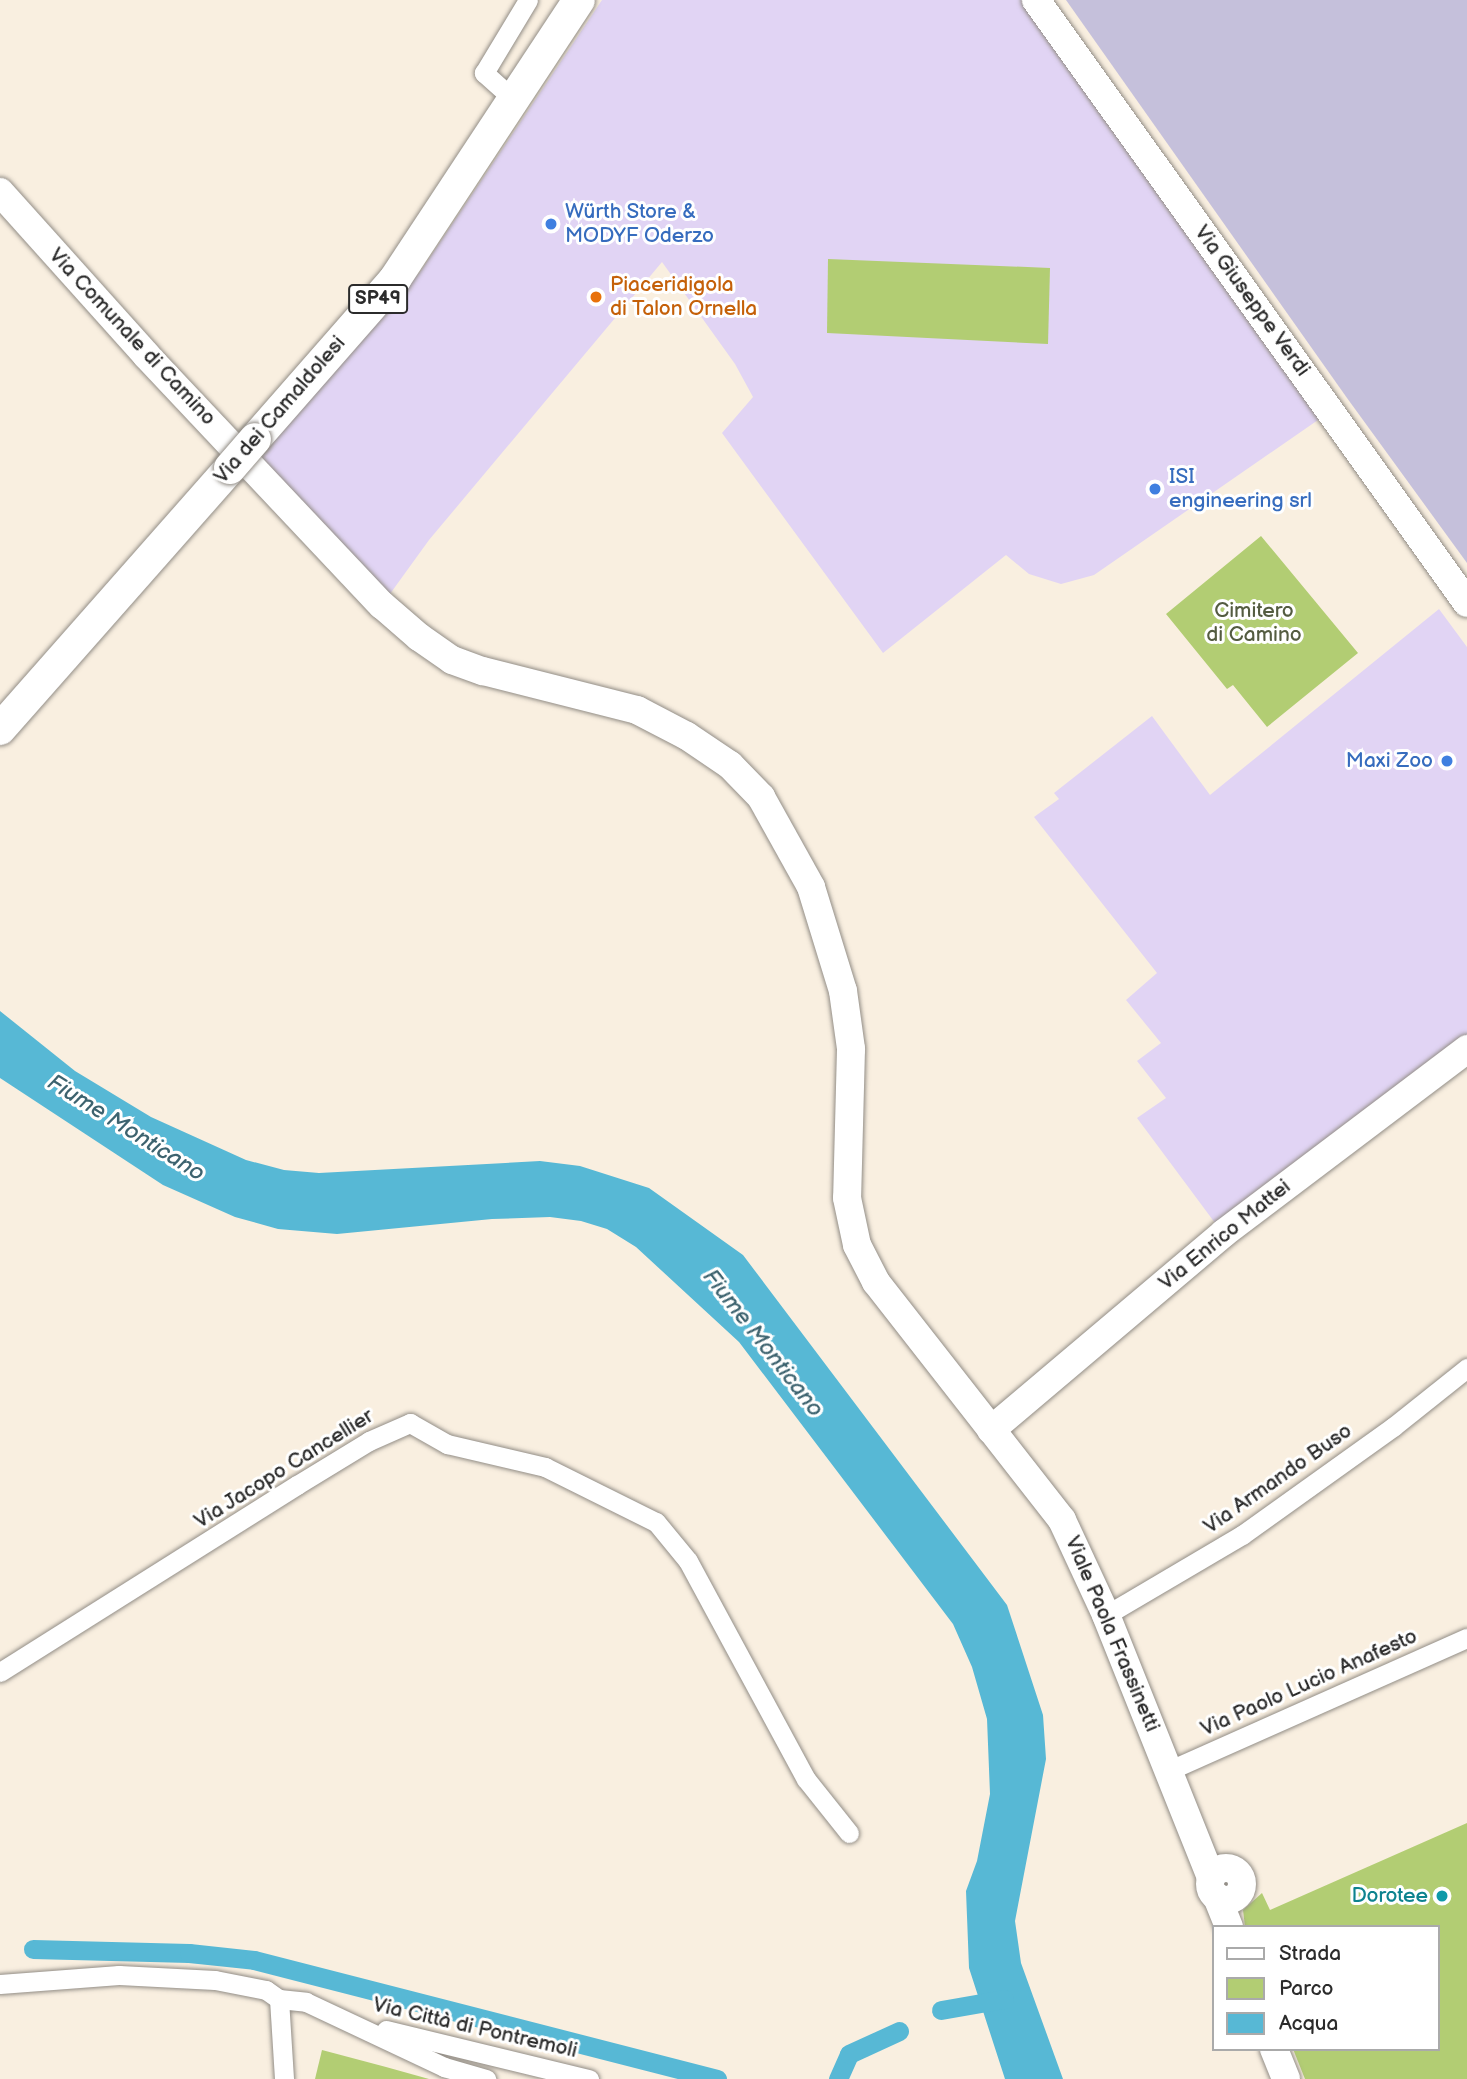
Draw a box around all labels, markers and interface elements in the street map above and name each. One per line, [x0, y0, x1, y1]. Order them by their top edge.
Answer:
place label: Würth Store & MODYF Oderzo [565, 199, 714, 249]
marker: Würth Store & MODYF Oderzo [543, 216, 559, 232]
street label: Via Giuseppe Verdi [1189, 220, 1315, 382]
street label: Via Comunale di Camino [43, 243, 221, 431]
place label: Piaceridigola di Talon Ornella [610, 272, 758, 322]
road number: SP49 [346, 284, 410, 314]
marker: Piaceridigola di Talon Ornella [588, 289, 604, 305]
street label: Via dei Camaldolesi [209, 331, 351, 489]
place label: ISI engineering srl [1169, 464, 1312, 514]
marker: ISI engineering srl [1147, 481, 1163, 497]
park label: Cimitero di Camino [1206, 598, 1302, 648]
place label: Maxi Zoo [1346, 748, 1433, 774]
marker: Maxi Zoo [1439, 753, 1455, 769]
water label: Fiume Monticano [42, 1069, 210, 1187]
street label: Via Enrico Mattei [1154, 1174, 1296, 1296]
water label: Fiume Monticano [697, 1264, 829, 1422]
street label: Via Jacopo Cancellier [189, 1403, 379, 1535]
street label: Via Armando Buso [1199, 1418, 1357, 1540]
street label: Viale Paola Frassinetti [1059, 1532, 1165, 1736]
street label: Via Paolo Lucio Anafesto [1197, 1624, 1421, 1742]
place label: Dorotee [1351, 1883, 1428, 1909]
marker: Dorotee [1434, 1888, 1450, 1904]
legend [1212, 1925, 1439, 2051]
text: Strada [1279, 1941, 1341, 1966]
text: Parco [1279, 1976, 1334, 2001]
street label: Via Città di Pontremoli [370, 1992, 580, 2064]
text: Acqua [1279, 2011, 1338, 2036]

